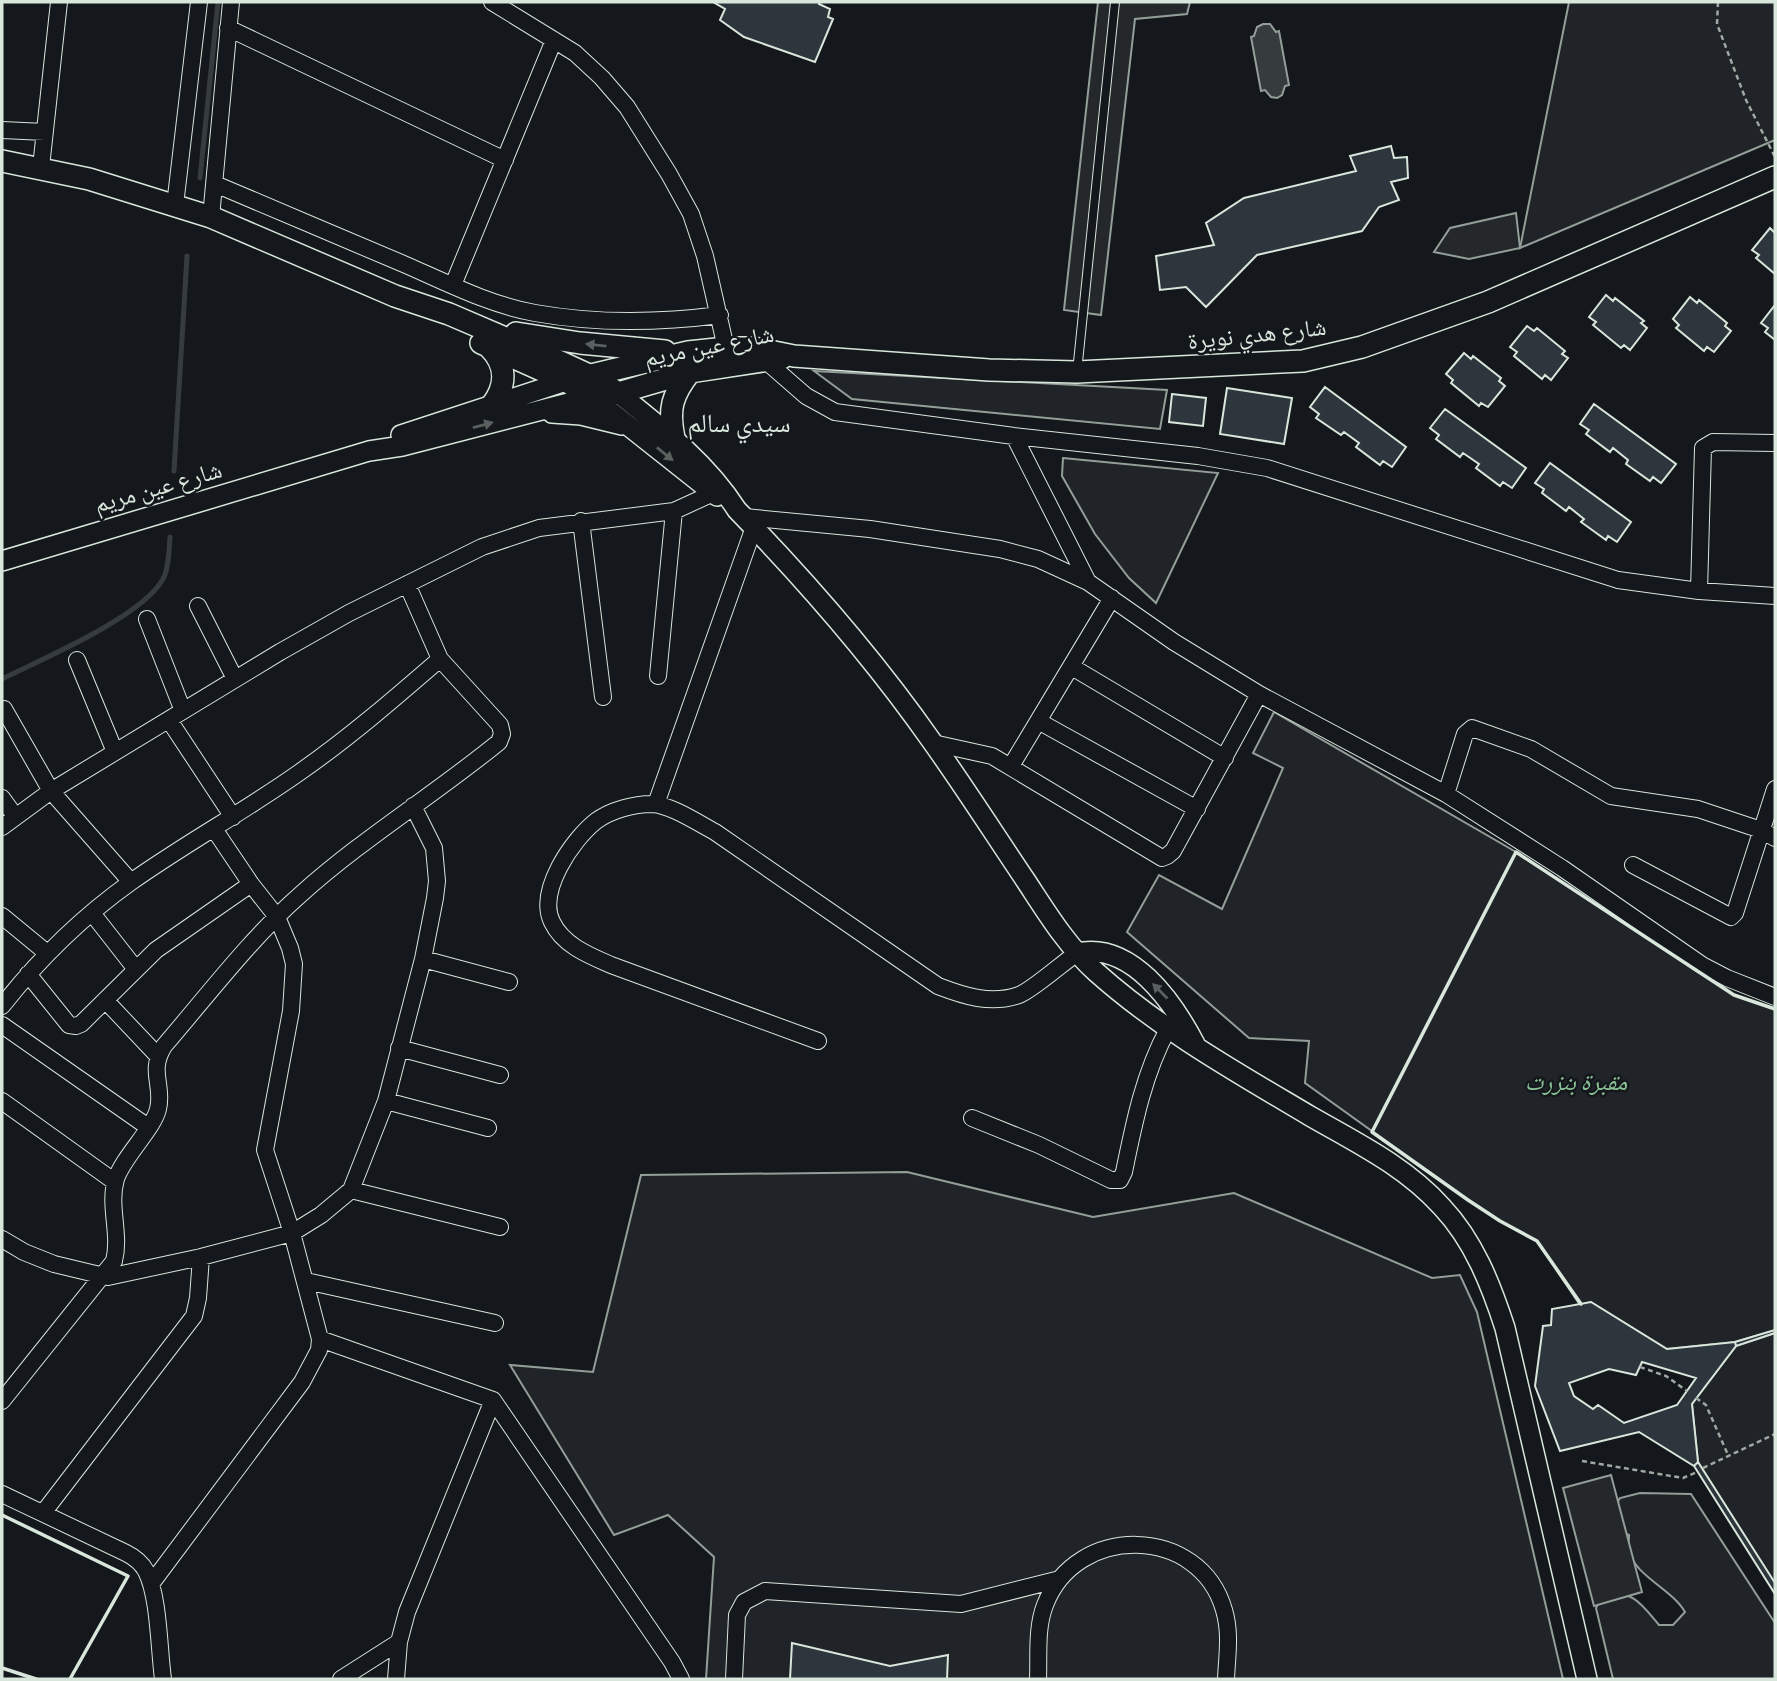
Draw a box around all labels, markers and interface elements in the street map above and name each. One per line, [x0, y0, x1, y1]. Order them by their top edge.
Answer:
street label: شارع هدي نويرة [1186, 313, 1328, 360]
street label: شارع عين مريم [642, 320, 777, 374]
one-way arrow [585, 339, 607, 350]
district label: سيدي سالم [688, 408, 791, 444]
one-way arrow [472, 419, 494, 430]
one-way arrow [656, 447, 674, 462]
street label: شارع عين مريم [91, 455, 226, 521]
one-way arrow [1152, 983, 1168, 999]
park label: مقبرة بنزرت [1525, 1068, 1627, 1096]

